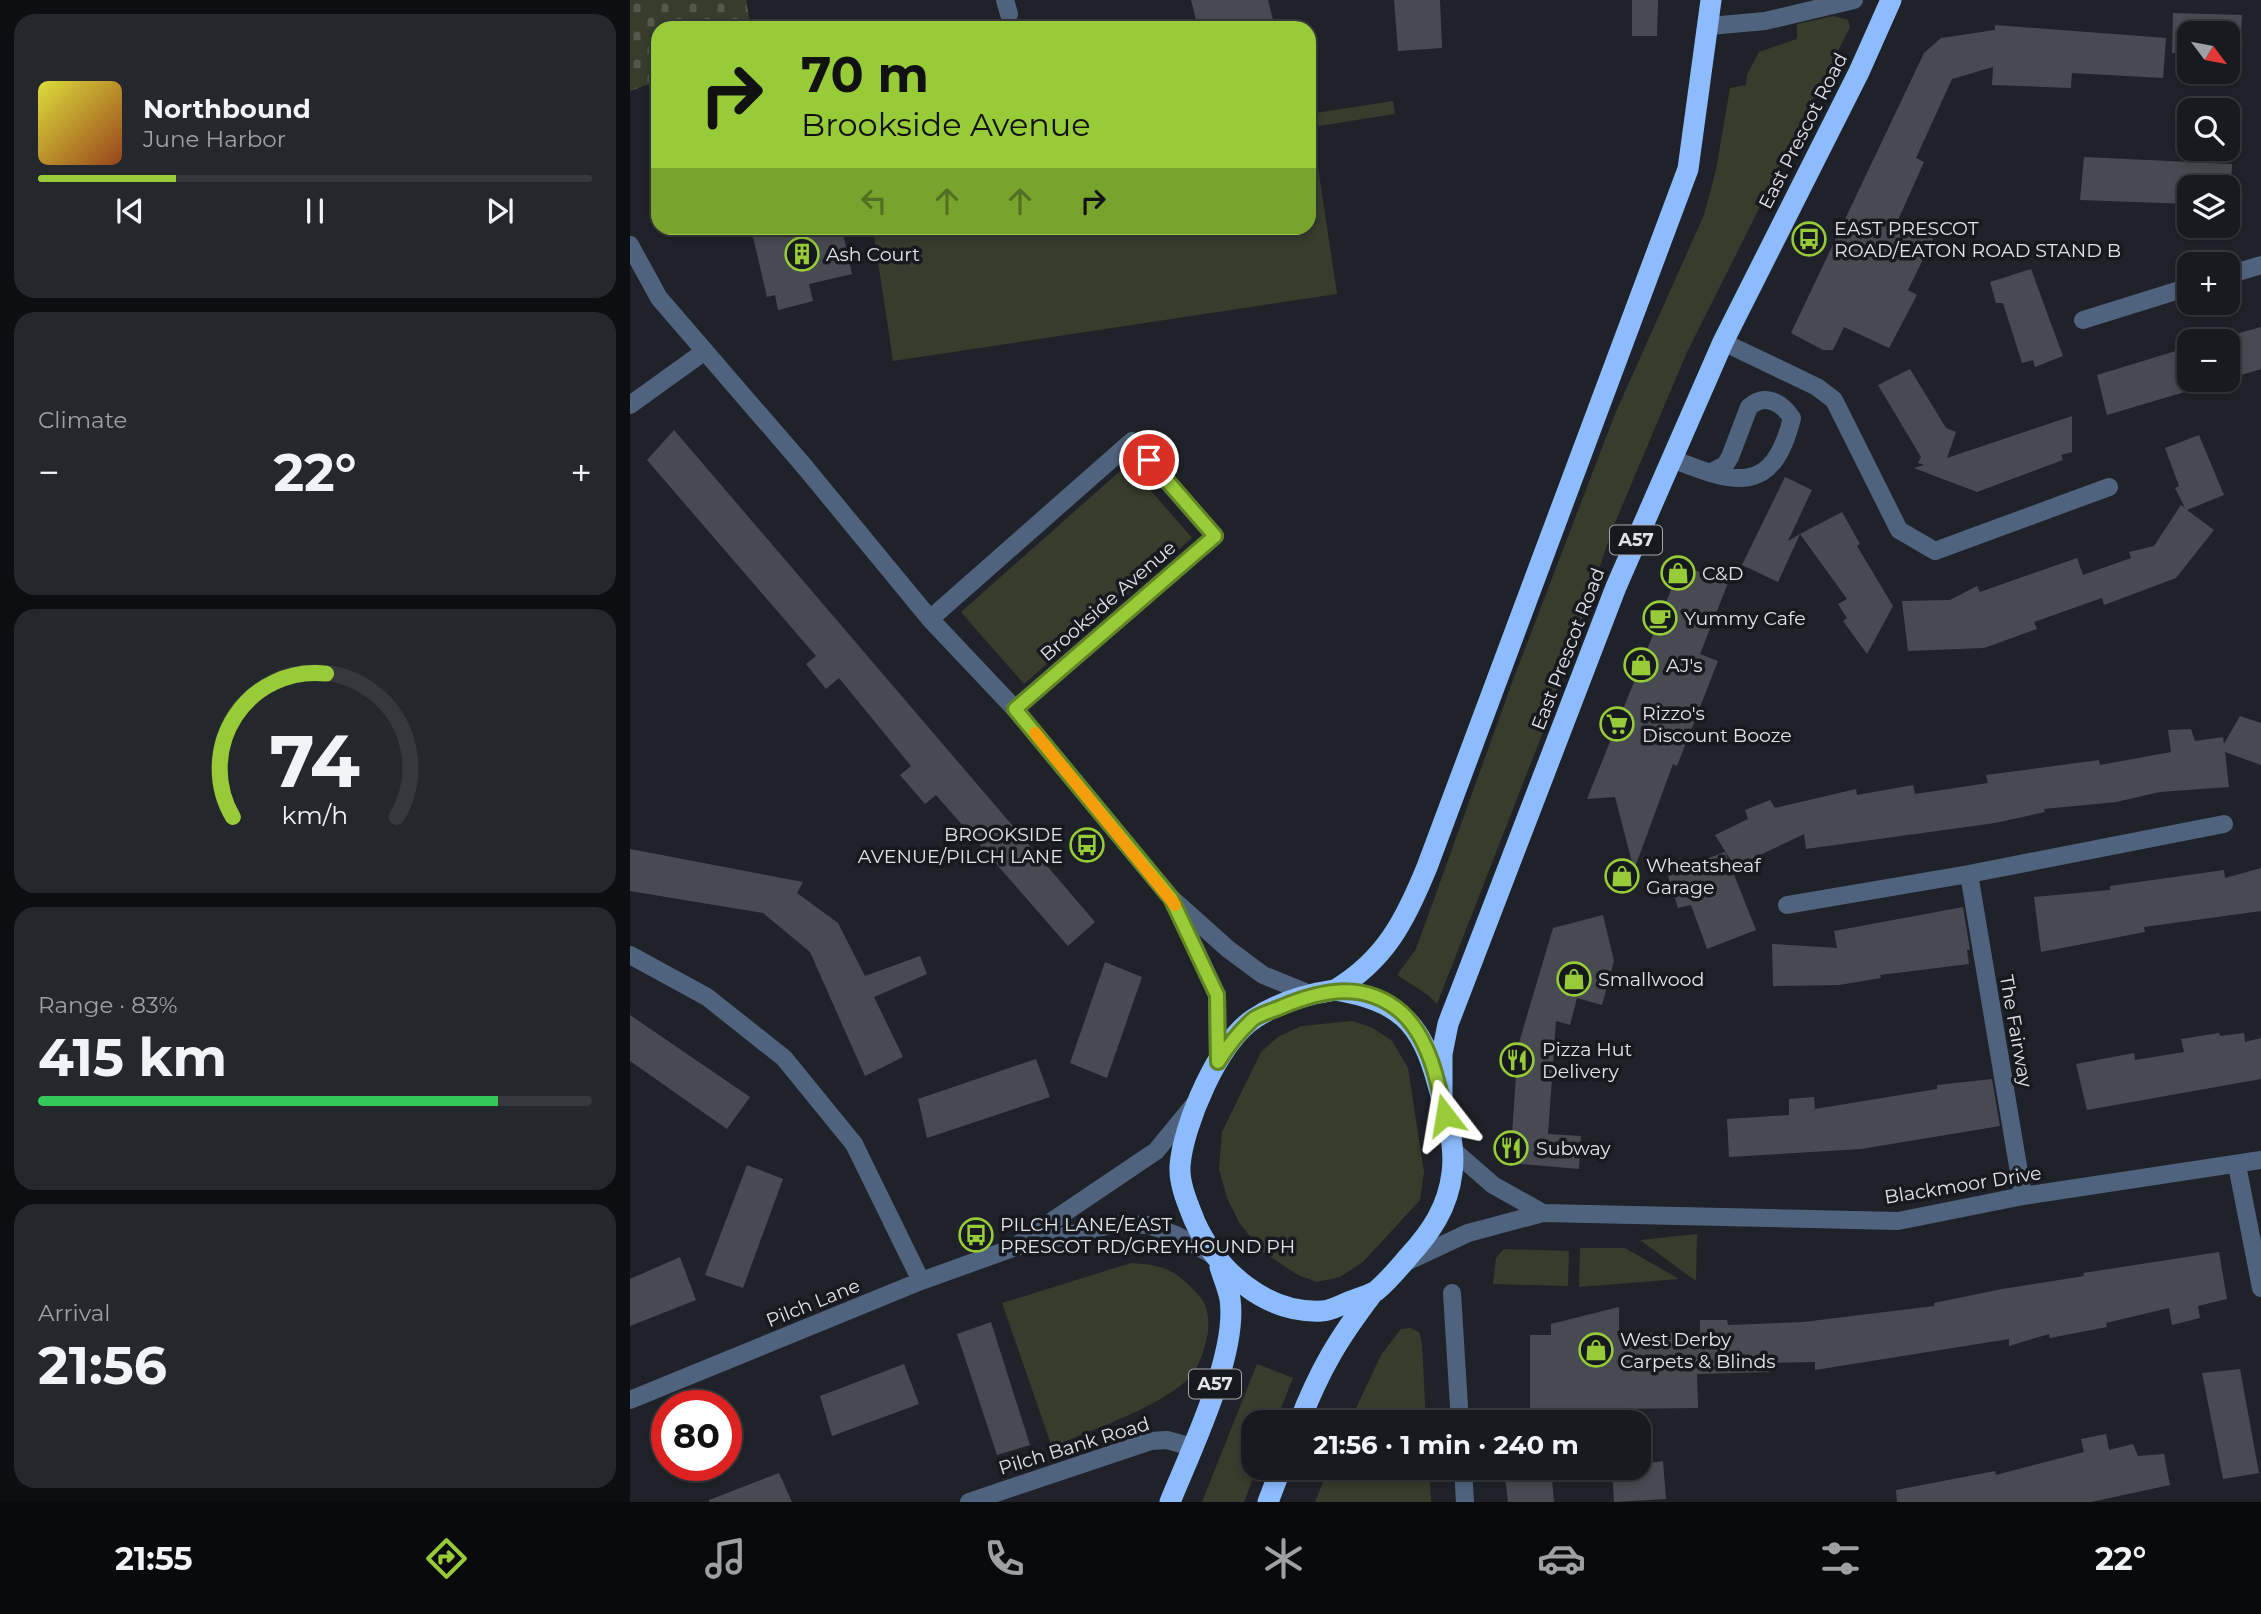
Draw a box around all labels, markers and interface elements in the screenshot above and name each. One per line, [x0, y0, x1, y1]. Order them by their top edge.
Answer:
north arrow [2177, 21, 2240, 84]
map controls [2177, 21, 2240, 392]
text: 70 m [801, 45, 929, 104]
icon: right [686, 49, 777, 140]
street label: East Prescot Road [1754, 49, 1852, 213]
text: Northbound [143, 93, 311, 125]
button: search [2177, 98, 2240, 161]
text: Brookside Avenue [801, 105, 1091, 144]
text: June Harbor [143, 125, 286, 153]
button: layers [2177, 175, 2240, 238]
icon: left [855, 182, 893, 220]
icon: ahead [928, 182, 966, 220]
icon: ahead [1001, 182, 1039, 220]
icon: right [1074, 182, 1112, 220]
icon: previous [111, 192, 149, 230]
icon: pause [296, 192, 334, 230]
icon: next [481, 192, 519, 230]
place label: EAST PRESCOT ROAD/EATON ROAD STAND B [1834, 217, 2121, 262]
bus stop icon: EAST PRESCOT ROAD/EATON ROAD STAND B [1790, 220, 1828, 258]
building icon: Ash Court [783, 235, 821, 273]
place label: Ash Court [826, 243, 920, 266]
button: + [2177, 252, 2240, 315]
button: − [2177, 329, 2240, 392]
text: Climate [38, 406, 127, 434]
pin [1119, 430, 1179, 490]
text: 22° [273, 441, 357, 504]
icon: arrive [1130, 441, 1168, 479]
text: − [38, 449, 60, 496]
text: + [570, 449, 592, 496]
road number: A57 [1610, 526, 1662, 554]
street label: Brookside Avenue [1036, 536, 1180, 666]
shop icon: C&D [1659, 554, 1697, 592]
place label: C&D [1702, 562, 1744, 585]
street label: East Prescot Road [1526, 565, 1610, 733]
cafe icon: Yummy Cafe [1641, 599, 1679, 637]
place label: Yummy Cafe [1684, 607, 1806, 630]
shop icon: AJ's [1622, 646, 1660, 684]
place label: AJ's [1666, 654, 1703, 677]
place label: Rizzo's Discount Booze [1642, 702, 1792, 747]
supermarket icon: Rizzo's Discount Booze [1598, 705, 1636, 743]
text: 74 [270, 717, 360, 805]
text: km/h [282, 800, 348, 830]
place label: BROOKSIDE AVENUE/PILCH LANE [858, 823, 1063, 868]
bus stop icon: BROOKSIDE AVENUE/PILCH LANE [1068, 826, 1106, 864]
place label: Wheatsheaf Garage [1646, 854, 1762, 899]
shop icon: Wheatsheaf Garage [1603, 857, 1641, 895]
shop icon: Smallwood [1555, 960, 1593, 998]
place label: Smallwood [1598, 968, 1704, 991]
street label: The Fairway [1995, 973, 2037, 1090]
text: Range · 83% [38, 991, 178, 1019]
text: 415 km [38, 1026, 227, 1089]
place label: Pizza Hut Delivery [1542, 1038, 1633, 1083]
restaurant icon: Pizza Hut Delivery [1498, 1041, 1536, 1079]
position arrow [1408, 1078, 1482, 1152]
restaurant icon: Subway [1492, 1129, 1530, 1167]
place label: Subway [1536, 1137, 1611, 1160]
street label: Blackmoor Drive [1883, 1161, 2043, 1209]
place label: PILCH LANE/EAST PRESCOT RD/GREYHOUND PH [1000, 1213, 1295, 1258]
bus stop icon: PILCH LANE/EAST PRESCOT RD/GREYHOUND PH [957, 1216, 995, 1254]
street label: Pilch Lane [763, 1274, 863, 1332]
text: Arrival [38, 1299, 111, 1327]
place label: West Derby Carpets & Blinds [1620, 1328, 1776, 1373]
shop icon: West Derby Carpets & Blinds [1577, 1331, 1615, 1369]
text: 21:56 [38, 1334, 167, 1397]
road number: A57 [1189, 1370, 1241, 1399]
speed limit sign: 80 [651, 1390, 742, 1481]
street label: Pilch Bank Road [996, 1412, 1152, 1480]
text: 21:56 · 1 min · 240 m [1313, 1429, 1579, 1461]
icon: directions [422, 1534, 471, 1583]
icon: music [701, 1534, 750, 1583]
icon: phone [980, 1534, 1029, 1583]
icon: climate [1259, 1534, 1308, 1583]
icon: car [1537, 1534, 1586, 1583]
icon: filters [1816, 1534, 1865, 1583]
text: 21:55 [115, 1539, 193, 1578]
text: 22° [2095, 1539, 2146, 1578]

